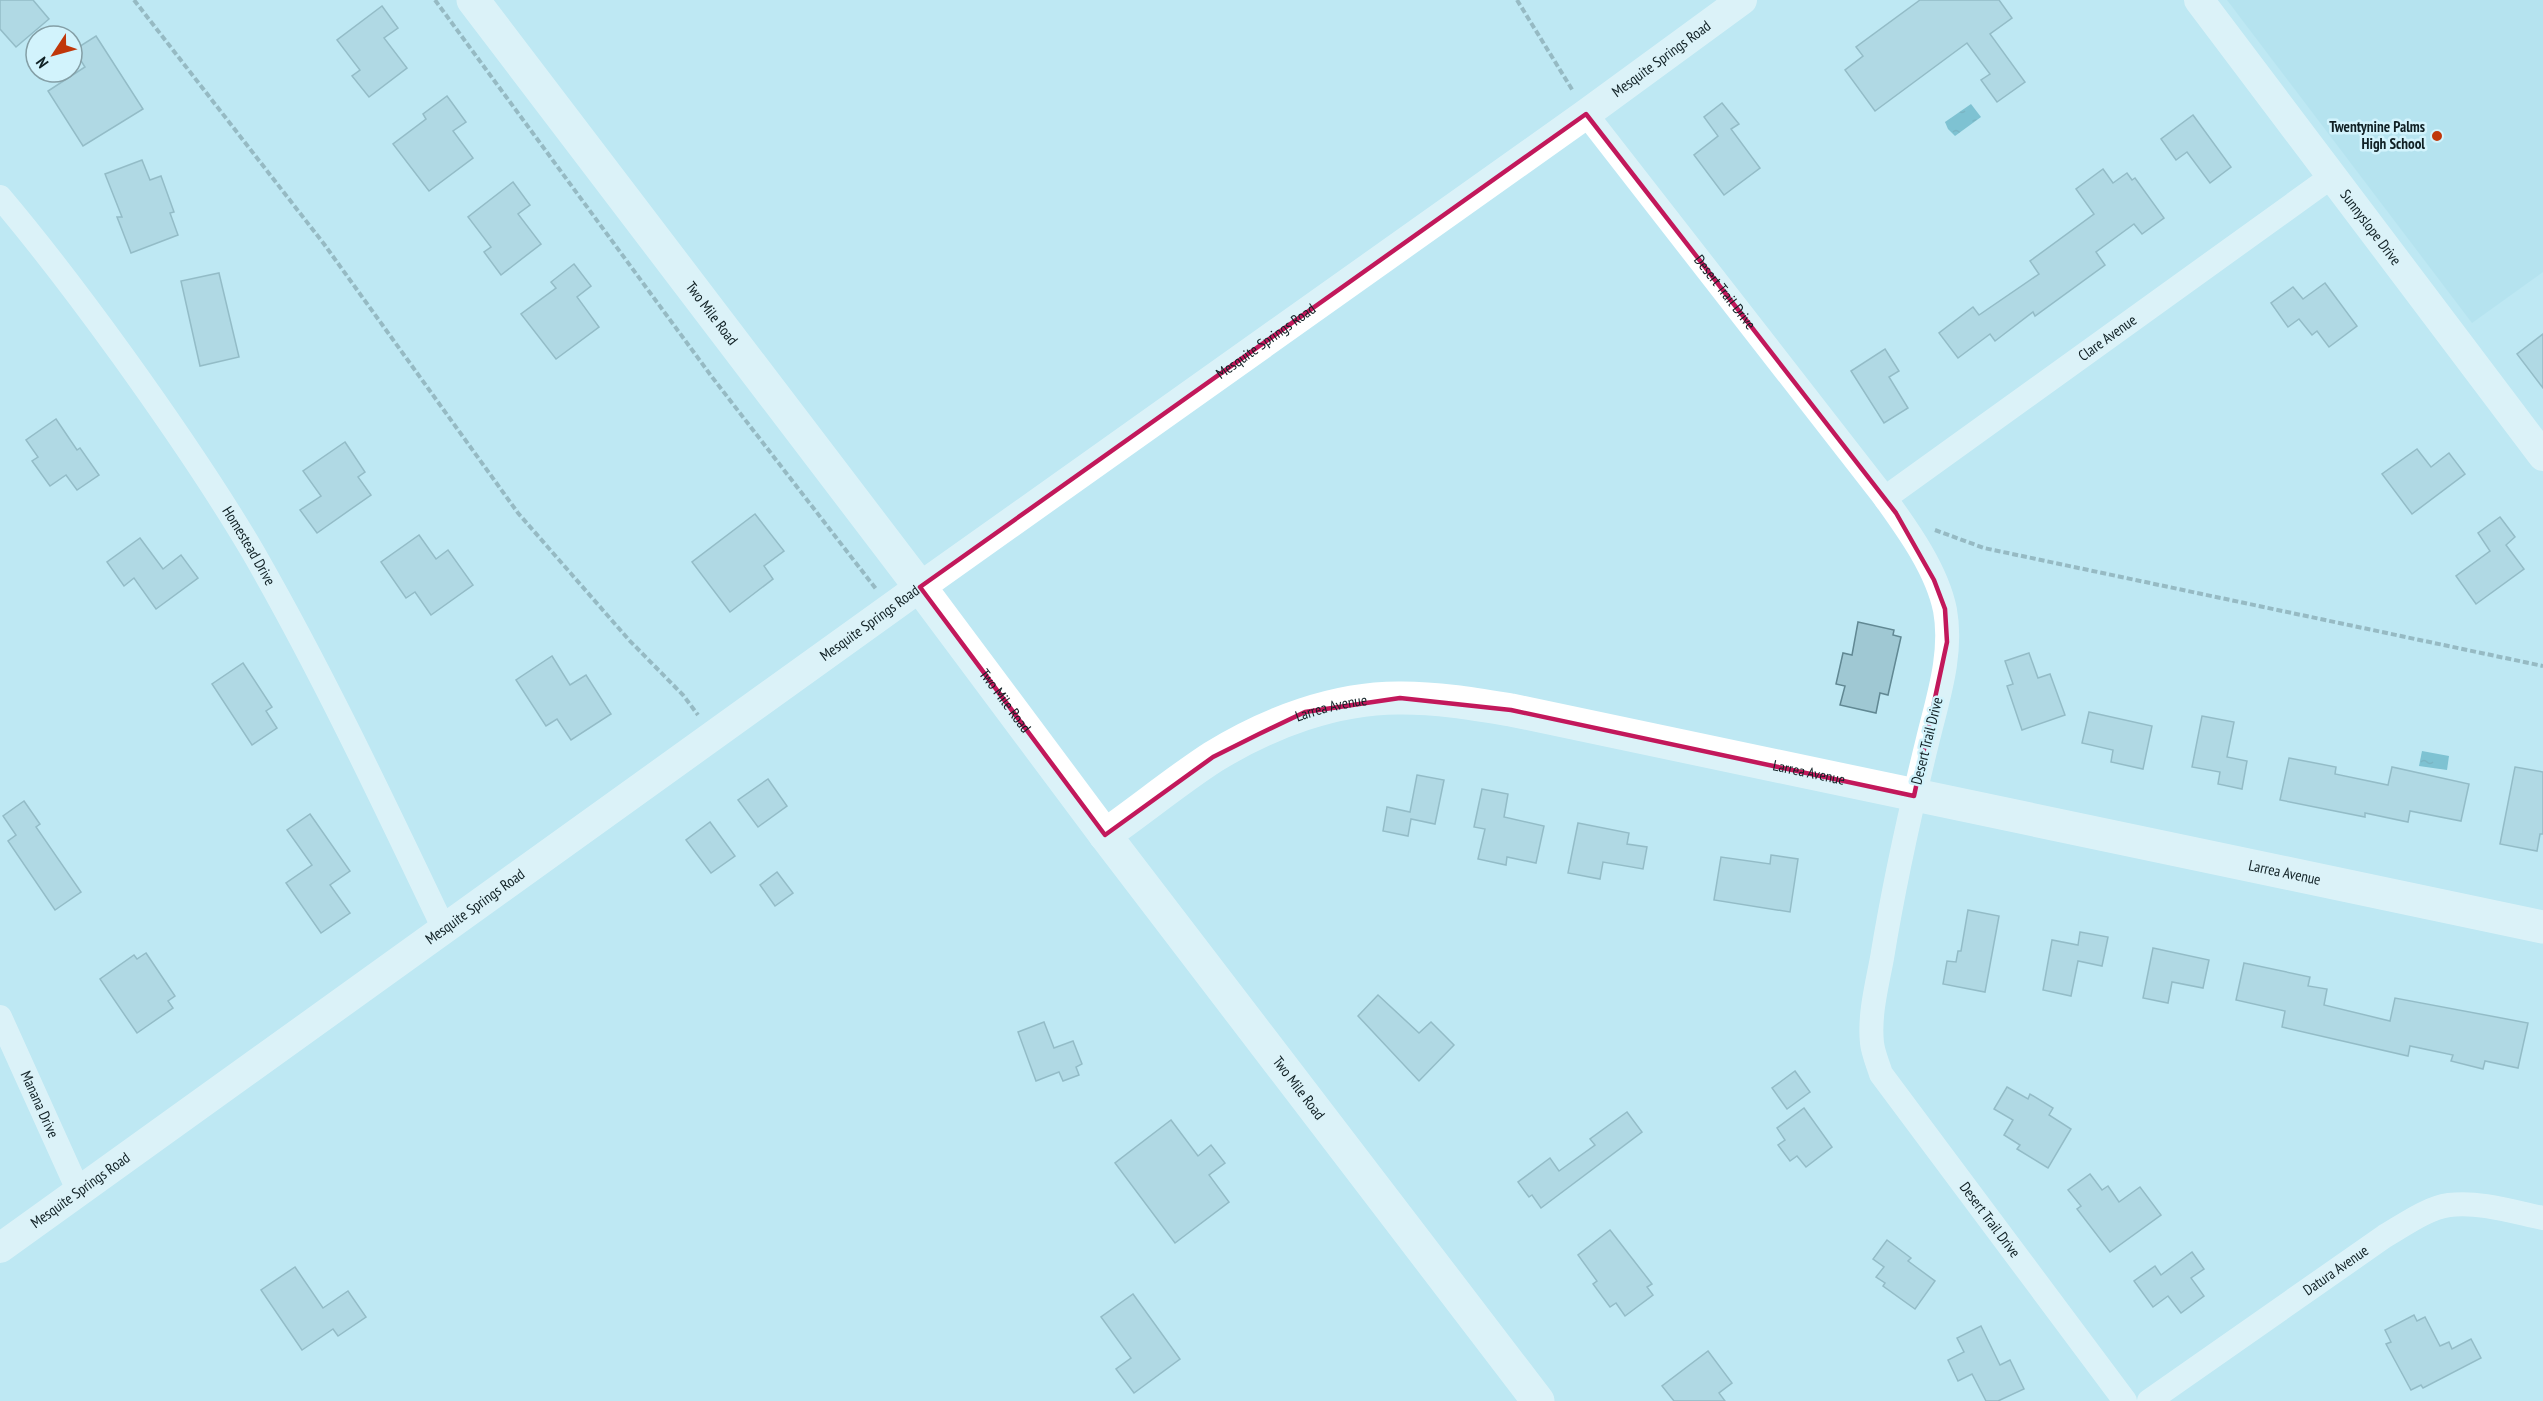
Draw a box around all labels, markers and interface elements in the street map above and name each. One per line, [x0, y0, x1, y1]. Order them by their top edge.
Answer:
street label: Mesquite Springs Road [1608, 16, 1714, 101]
north arrow [24, 24, 84, 84]
text: N [31, 53, 52, 72]
place label: Twentynine Palms High School [2329, 117, 2425, 153]
marker: Twentynine Palms High School [2430, 129, 2444, 143]
street label: Sunnyslope Drive [2336, 186, 2406, 269]
street label: Desert Trail Drive [1690, 251, 1760, 333]
street label: Two Mile Road [682, 278, 742, 349]
street label: Mesquite Springs Road [1212, 299, 1319, 383]
street label: Clare Avenue [2074, 310, 2140, 365]
street label: Homestead Drive [218, 503, 280, 589]
street label: Mesquite Springs Road [816, 581, 923, 665]
street label: Two Mile Road [975, 665, 1035, 736]
street label: Larrea Avenue [1293, 690, 1368, 725]
street label: Desert Trail Drive [1906, 695, 1947, 787]
street label: Larrea Avenue [1771, 755, 1847, 789]
street label: Larrea Avenue [2247, 855, 2322, 889]
street label: Mesquite Springs Road [421, 864, 528, 948]
street label: Two Mile Road [1269, 1052, 1329, 1123]
street label: Manana Drive [17, 1068, 63, 1141]
street label: Mesquite Springs Road [27, 1148, 133, 1232]
street label: Desert Trail Drive [1956, 1178, 2025, 1261]
street label: Datura Avenue [2299, 1241, 2372, 1299]

